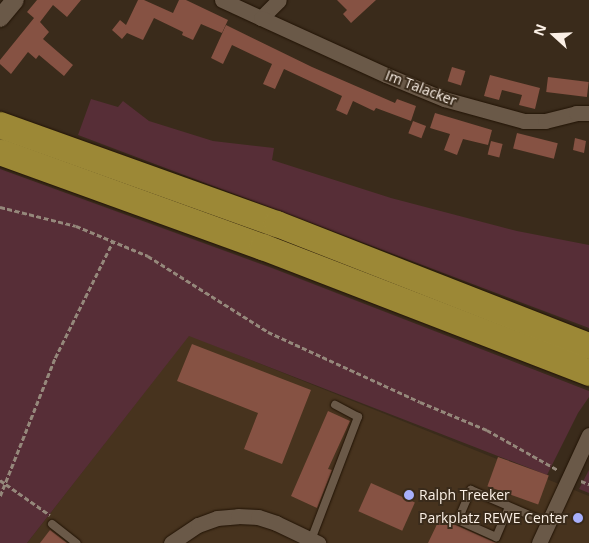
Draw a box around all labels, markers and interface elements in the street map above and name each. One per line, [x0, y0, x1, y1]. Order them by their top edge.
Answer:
north arrow [529, 10, 579, 60]
text: N [529, 21, 550, 38]
street label: Im Talacker [383, 67, 459, 109]
place label: Ralph Treeker [419, 487, 510, 503]
marker: Ralph Treeker [403, 489, 415, 501]
place label: Parkplatz REWE Center [419, 510, 568, 526]
marker: Parkplatz REWE Center [572, 512, 584, 524]

